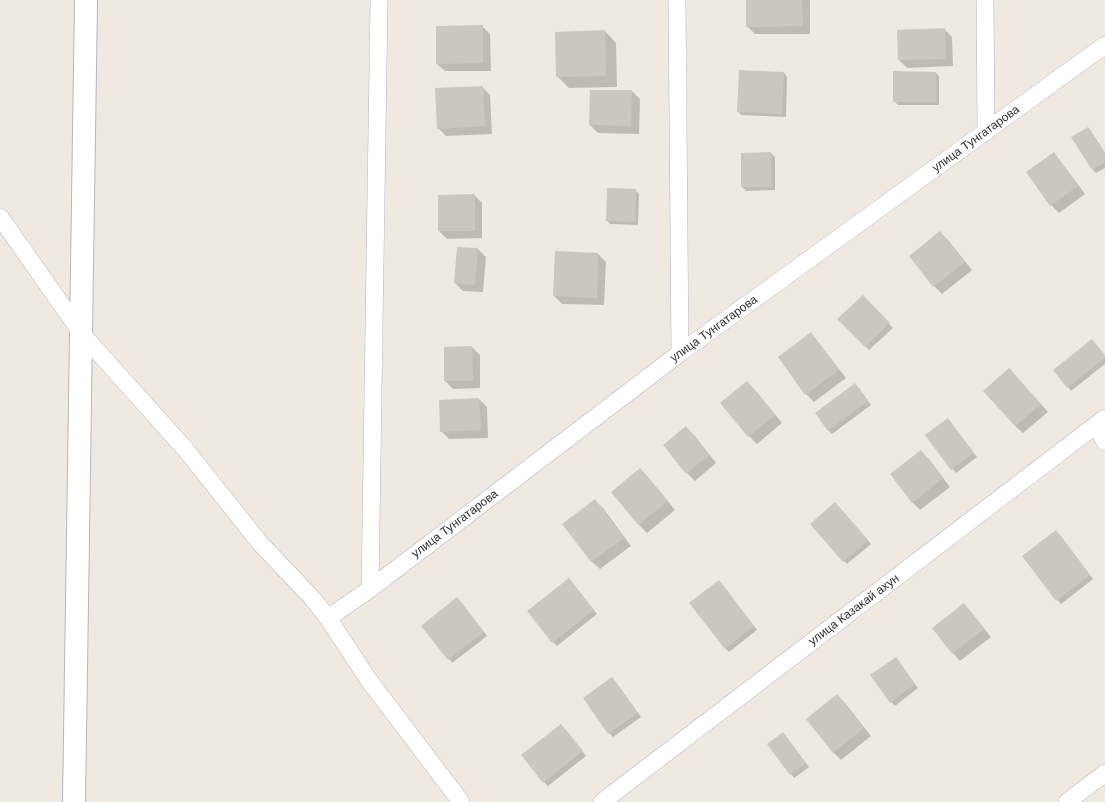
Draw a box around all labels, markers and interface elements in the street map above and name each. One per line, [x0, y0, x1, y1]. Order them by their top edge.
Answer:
street label: улица Тунгатарова [930, 102, 1022, 176]
street label: улица Тунгатарова [668, 292, 760, 366]
street label: улица Тунгатарова [409, 487, 501, 561]
street label: улица Казакай ахун [806, 571, 902, 649]

